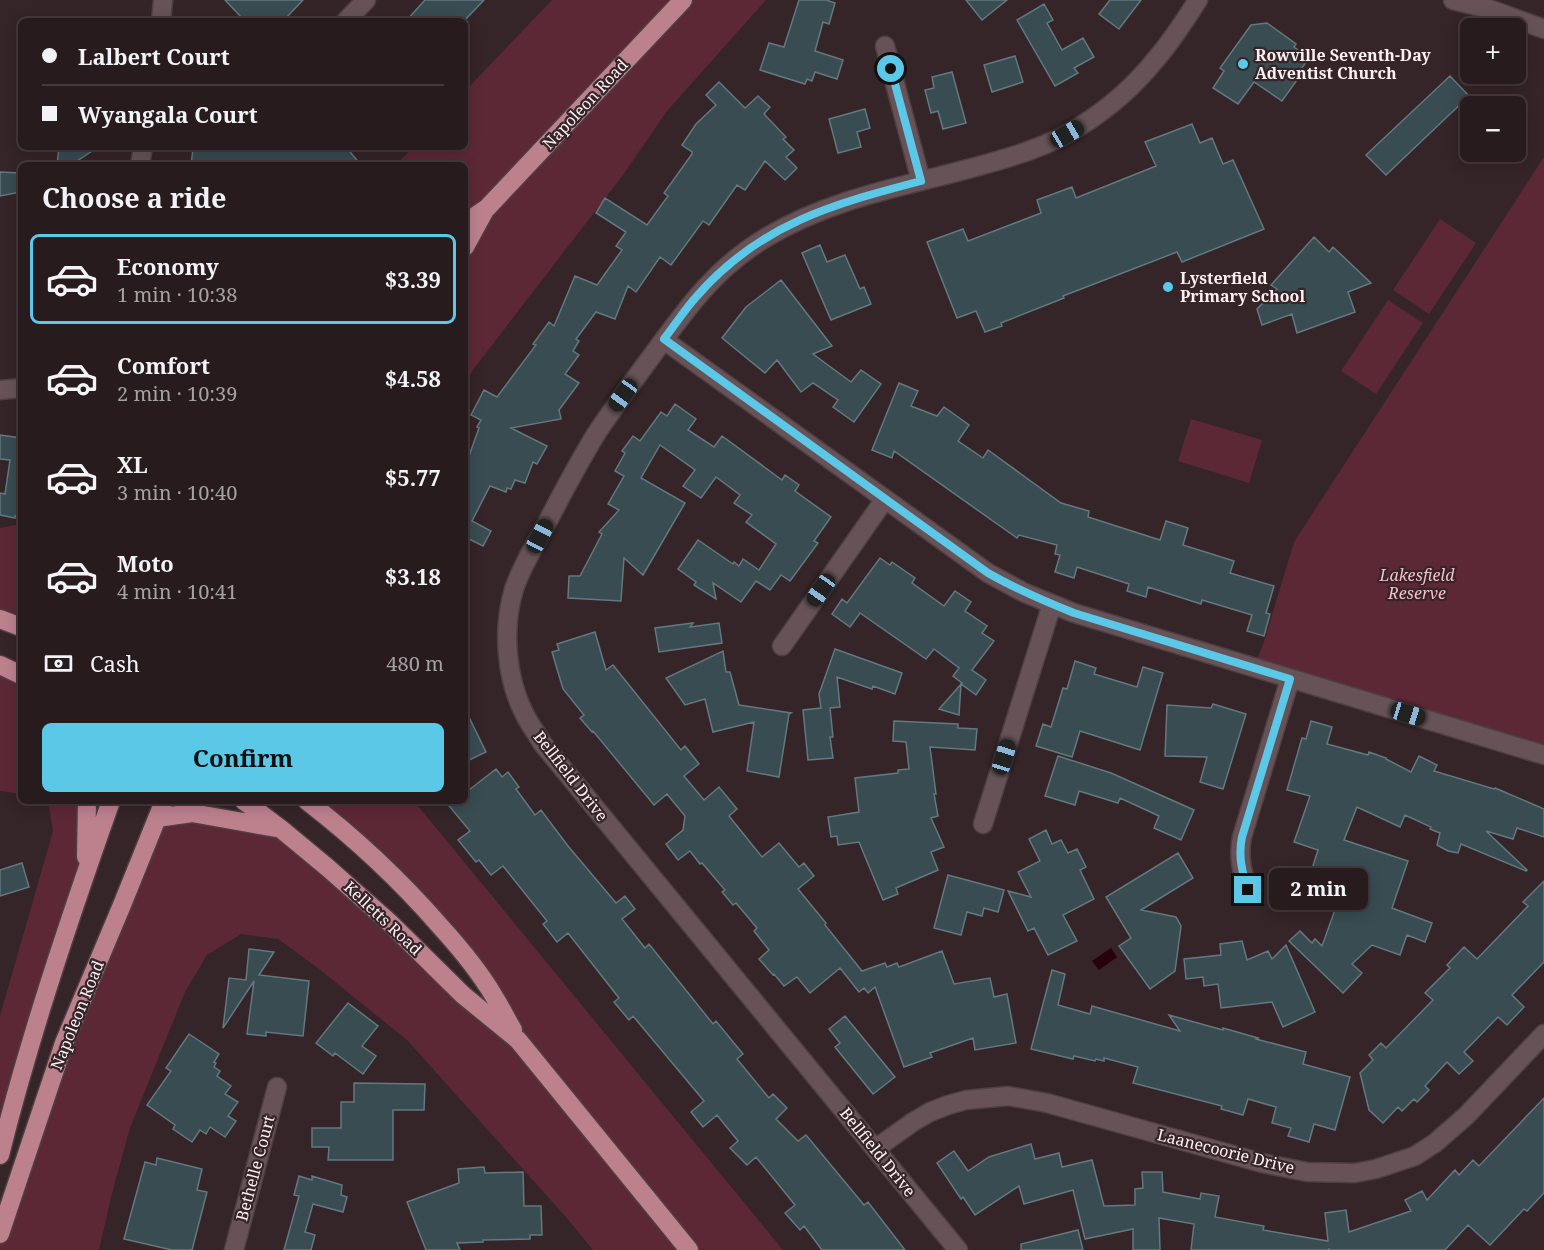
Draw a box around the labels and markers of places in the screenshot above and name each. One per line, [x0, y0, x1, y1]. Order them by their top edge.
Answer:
place label: Rowville Seventh-Day Adventist Church [1255, 44, 1431, 84]
marker: Rowville Seventh-Day Adventist Church [1236, 57, 1250, 71]
place label: Lysterfield Primary School [1180, 267, 1305, 307]
marker: Lysterfield Primary School [1161, 280, 1175, 294]

